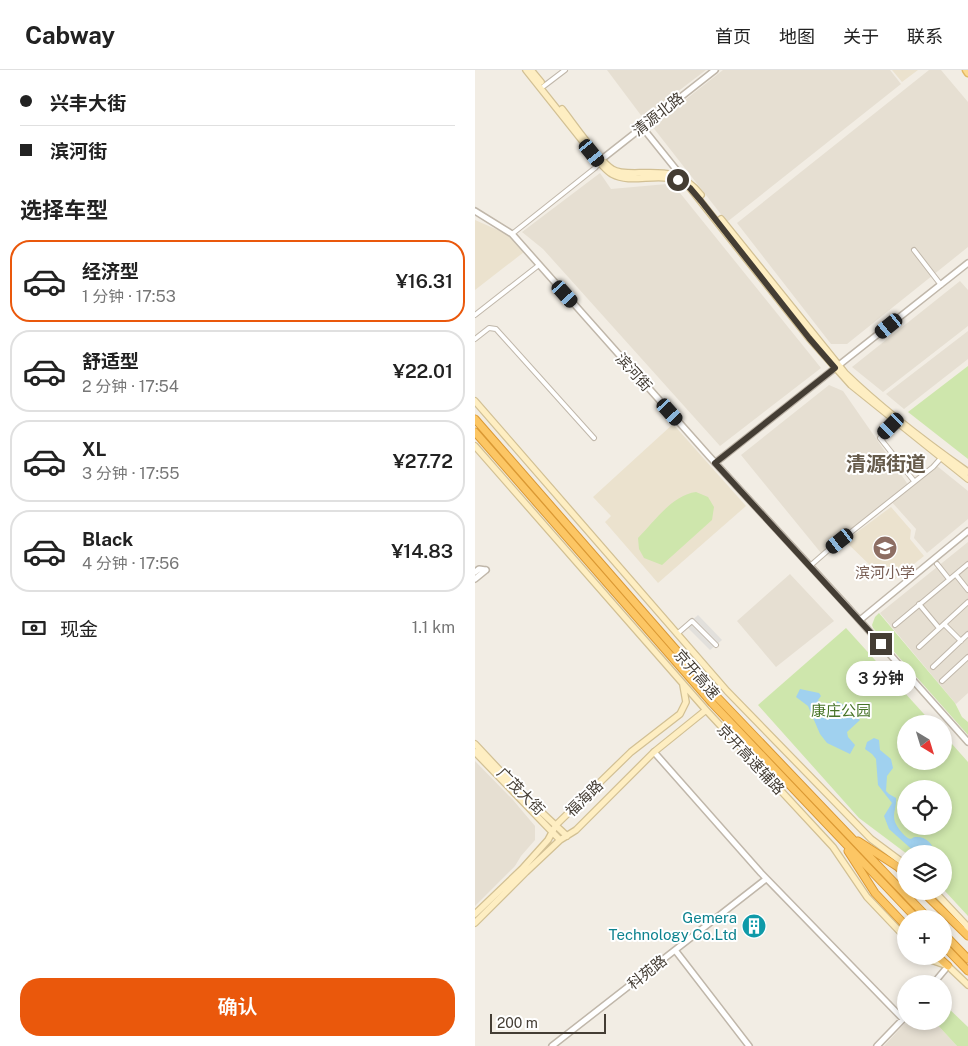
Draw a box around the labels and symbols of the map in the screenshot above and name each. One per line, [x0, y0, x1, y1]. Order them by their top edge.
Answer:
street label: 清源北路 [629, 89, 687, 139]
car [576, 137, 607, 169]
route start [667, 169, 689, 191]
car [549, 278, 580, 310]
car [872, 311, 905, 341]
street label: 滨河街 [613, 350, 655, 394]
car [654, 396, 685, 428]
car [875, 410, 906, 442]
district label: 清源街道 [846, 452, 926, 476]
car [823, 526, 856, 556]
school or university icon: 滨河小学 [872, 535, 898, 561]
place label: 滨河小学 [855, 564, 915, 581]
route end [870, 633, 892, 655]
street label: 京开高速 [671, 646, 723, 702]
callout: 3 分钟 [846, 662, 916, 696]
park label: 康庄公园 [811, 702, 871, 719]
north arrow [897, 715, 953, 770]
street label: 京开高速辅路 [714, 720, 788, 798]
street label: 广茂大街 [494, 764, 548, 818]
street label: 福海路 [562, 776, 606, 820]
place label: Gemera Technology Co.Ltd [609, 909, 737, 943]
building icon: Gemera Technology Co.Ltd [741, 913, 767, 939]
street label: 科苑路 [624, 951, 670, 993]
scale bar [490, 1011, 606, 1034]

